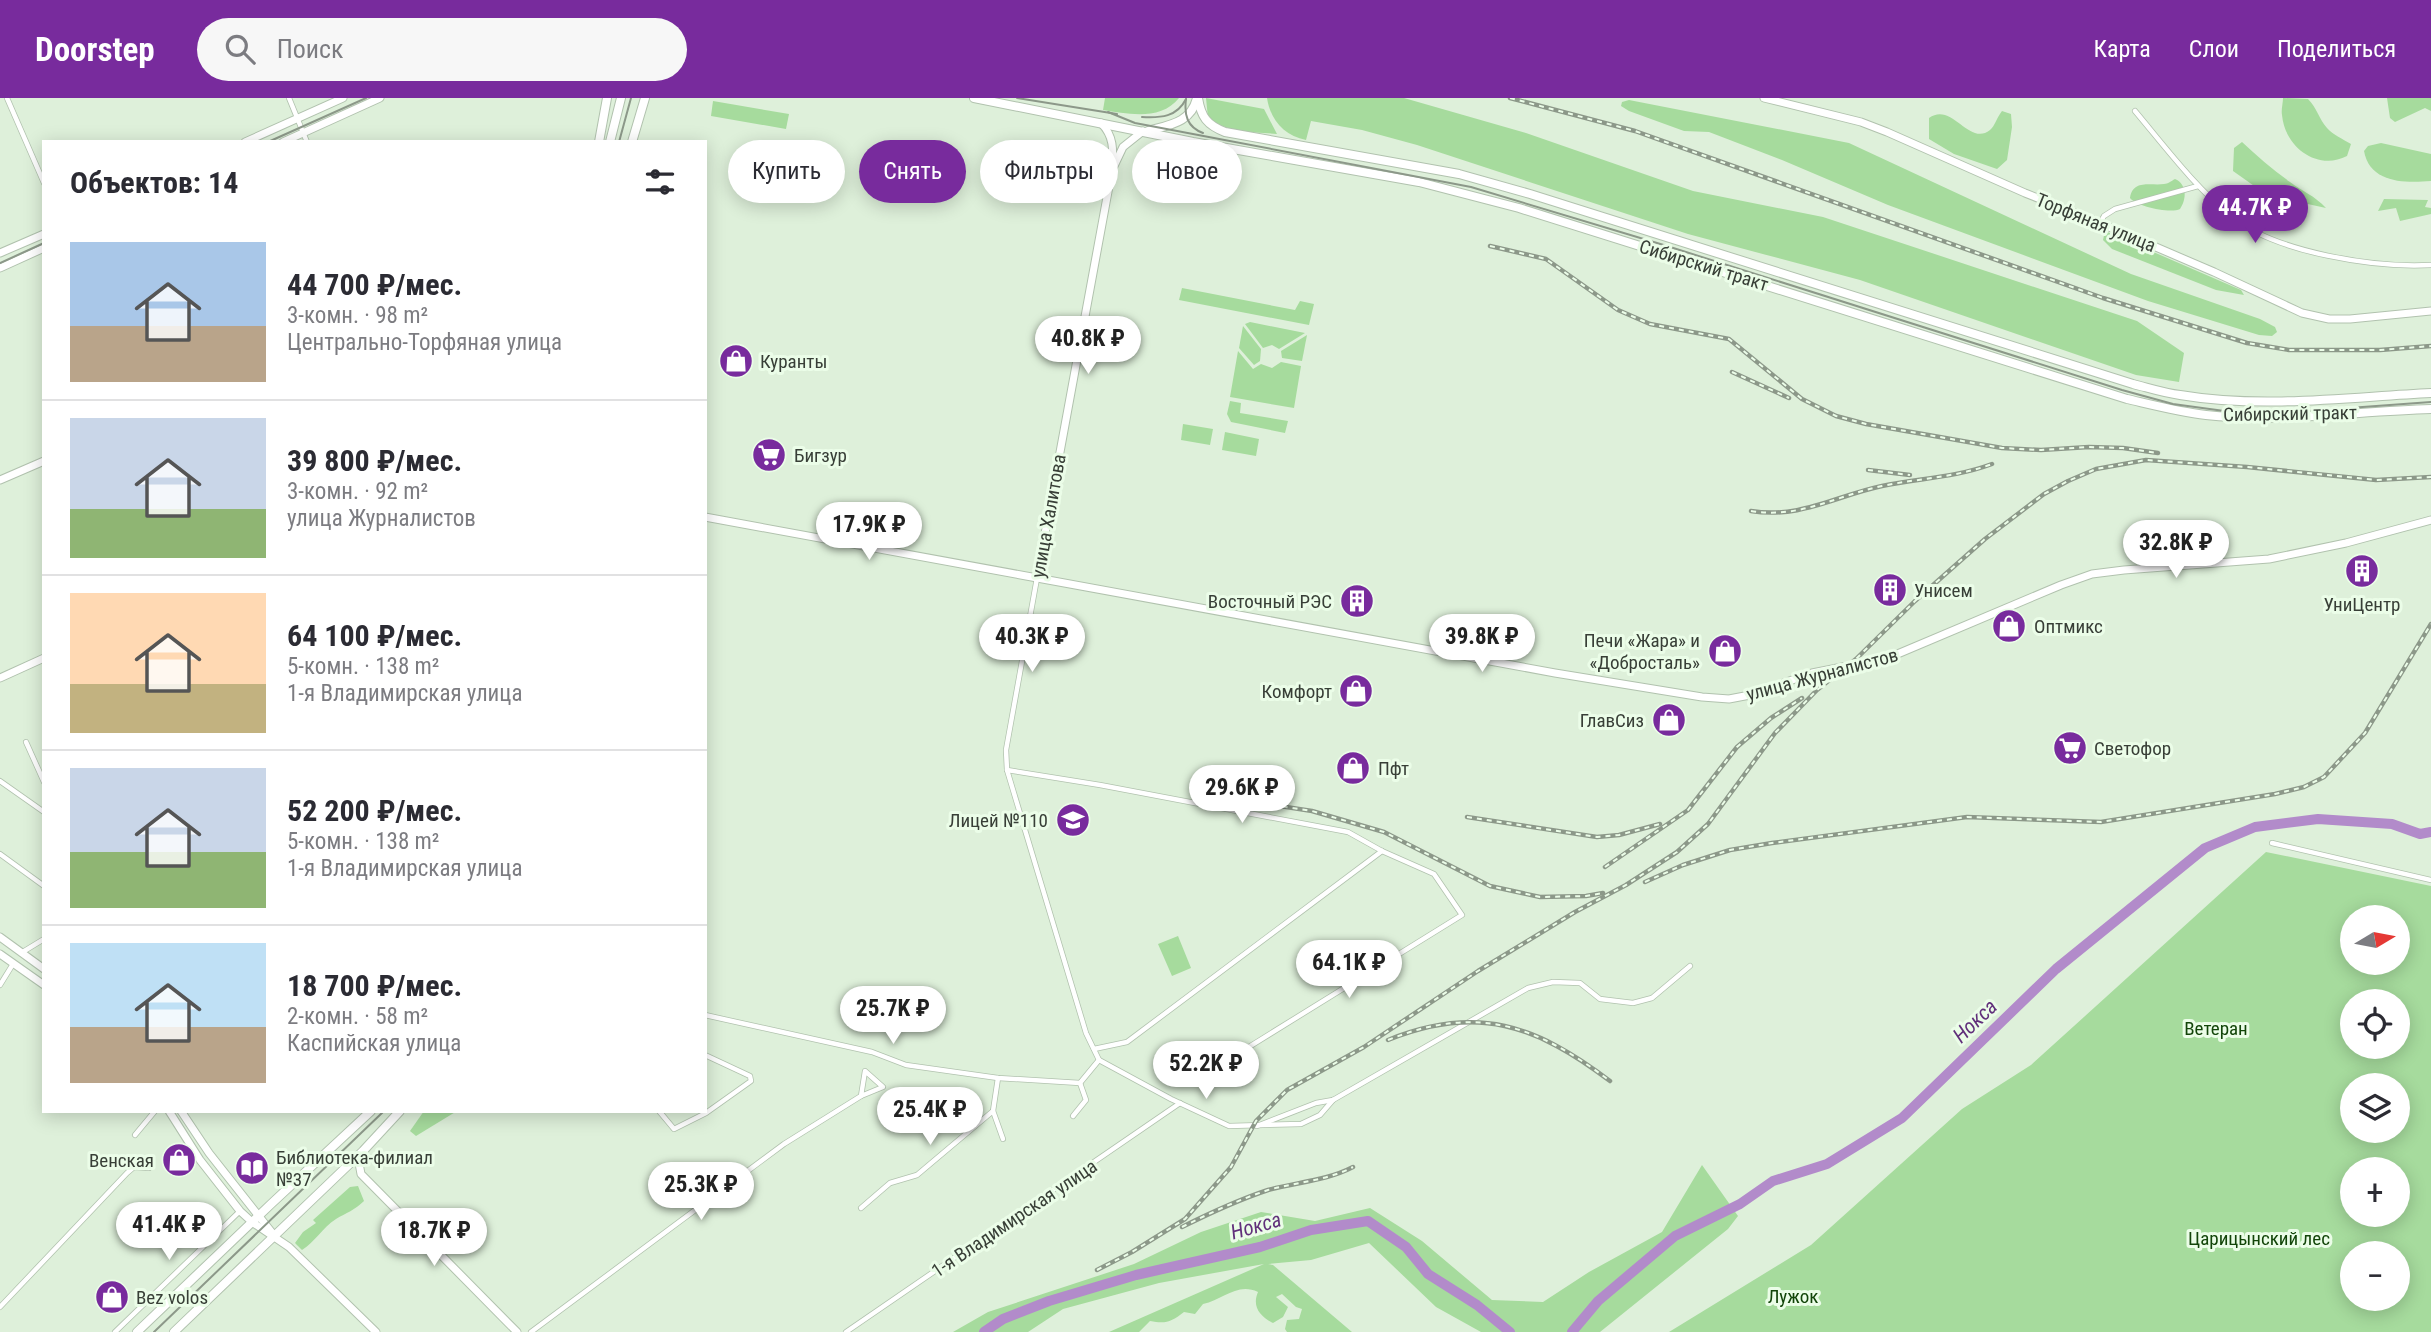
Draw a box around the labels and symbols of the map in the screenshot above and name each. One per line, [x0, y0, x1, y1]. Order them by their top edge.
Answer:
pin: 44.7K ₽ [2190, 186, 2320, 245]
street label: Торфяная улица [2033, 188, 2159, 257]
street label: Сибирский тракт [1636, 235, 1771, 296]
pin: 40.8K ₽ [1023, 316, 1153, 376]
shop icon: Куранты [717, 342, 755, 380]
place label: Куранты [760, 350, 827, 373]
street label: Сибирский тракт [2223, 401, 2357, 426]
supermarket icon: Бигзур [750, 436, 788, 474]
place label: Бигзур [794, 444, 847, 467]
street label: улица Халитова [1026, 452, 1071, 580]
pin: 17.9K ₽ [804, 503, 934, 562]
pin: 32.8K ₽ [2111, 520, 2241, 580]
building icon: УниЦентр [2343, 552, 2381, 590]
building icon: Унисем [1871, 571, 1909, 609]
place label: Унисем [1914, 579, 1973, 602]
building icon: Восточный РЭС [1338, 582, 1376, 620]
place label: Восточный РЭС [1208, 590, 1332, 613]
place label: УниЦентр [2324, 593, 2400, 616]
shop icon: Оптмикс [1990, 607, 2028, 645]
pin: 40.3K ₽ [967, 614, 1097, 674]
pin: 39.8K ₽ [1417, 614, 1547, 674]
place label: Оптмикс [2034, 615, 2103, 638]
place label: Печи «Жара» и «Добросталь» [1584, 629, 1700, 674]
shop icon: Печи «Жара» и «Добросталь» [1706, 632, 1744, 670]
street label: улица Журналистов [1744, 643, 1900, 706]
shop icon: Комфорт [1337, 672, 1375, 710]
place label: Комфорт [1262, 680, 1332, 703]
shop icon: ГлавСиз [1650, 701, 1688, 739]
place label: ГлавСиз [1580, 709, 1644, 732]
supermarket icon: Светофор [2051, 729, 2089, 767]
place label: Светофор [2094, 737, 2171, 760]
shop icon: Пфт [1334, 749, 1372, 787]
place label: Пфт [1378, 757, 1409, 780]
pin: 29.6K ₽ [1177, 766, 1307, 825]
school or university icon: Лицей №110 [1054, 801, 1092, 839]
place label: Лицей №110 [949, 809, 1048, 832]
north arrow [2340, 905, 2410, 975]
pin: 64.1K ₽ [1284, 940, 1414, 1000]
pin: 25.7K ₽ [828, 986, 958, 1046]
water label: Нокса [1948, 994, 2002, 1048]
park label: Ветеран [2184, 1017, 2248, 1040]
pin: 52.2K ₽ [1141, 1042, 1271, 1101]
pin: 25.4K ₽ [865, 1088, 995, 1147]
shop icon: Венская [160, 1141, 198, 1179]
place label: Библиотека-филиал №37 [276, 1146, 433, 1191]
place label: Венская [89, 1149, 154, 1172]
library icon: Библиотека-филиал №37 [233, 1149, 271, 1187]
street label: 1-я Владимирская улица [927, 1155, 1101, 1282]
pin: 25.3K ₽ [636, 1162, 766, 1222]
pin: 41.4K ₽ [104, 1202, 234, 1262]
water label: Нокса [1228, 1207, 1284, 1245]
pin: 18.7K ₽ [369, 1208, 499, 1268]
park label: Царицынский лес [2188, 1227, 2330, 1250]
shop icon: Bez volos [93, 1278, 131, 1316]
park label: Лужок [1768, 1285, 1818, 1308]
place label: Bez volos [136, 1286, 208, 1309]

